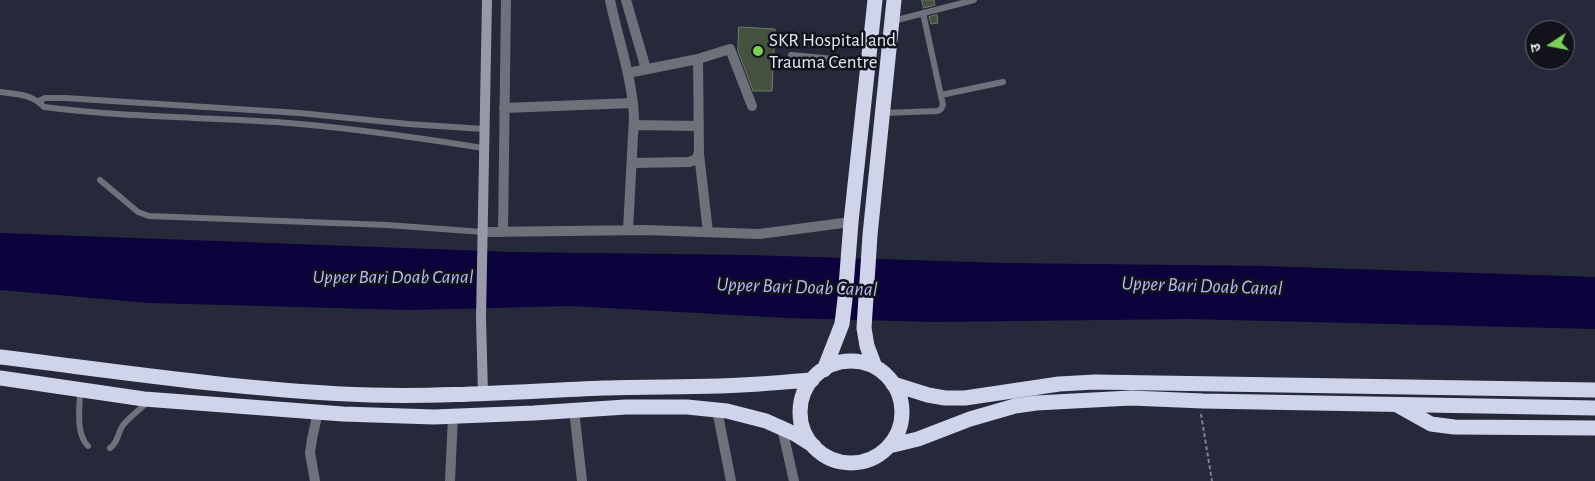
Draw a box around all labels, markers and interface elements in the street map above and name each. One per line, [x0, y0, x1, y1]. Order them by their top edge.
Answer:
north arrow [1525, 20, 1575, 70]
place label: SKR Hospital and Trauma Centre [769, 29, 896, 73]
text: उ [1529, 42, 1544, 53]
marker: SKR Hospital and Trauma Centre [751, 44, 765, 58]
water label: Upper Bari Doab Canal [312, 265, 474, 289]
water label: Upper Bari Doab Canal [1121, 271, 1283, 301]
water label: Upper Bari Doab Canal [716, 272, 878, 302]

